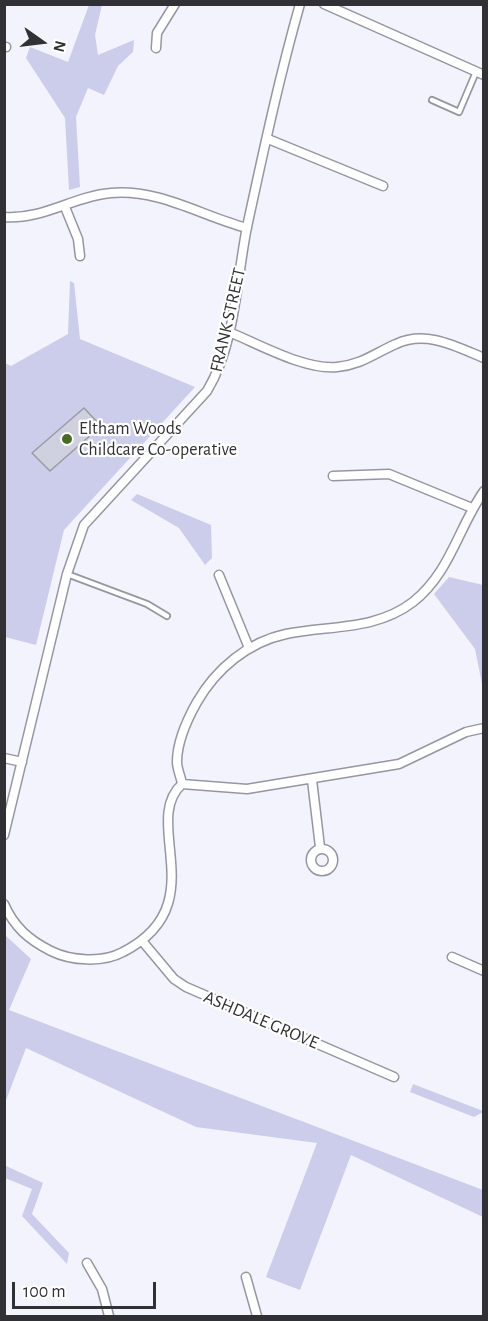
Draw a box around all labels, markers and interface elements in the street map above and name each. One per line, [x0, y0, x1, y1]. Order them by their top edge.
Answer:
north arrow [12, 12, 72, 72]
text: N [50, 39, 69, 54]
street label: FRANK STREET [205, 266, 251, 374]
place label: Eltham Woods Childcare Co-operative [79, 418, 237, 460]
marker: Eltham Woods Childcare Co-operative [60, 432, 74, 446]
street label: ASHDALE GROVE [200, 986, 322, 1054]
scale bar [15, 1270, 159, 1308]
text: 100 m [23, 1283, 66, 1301]

